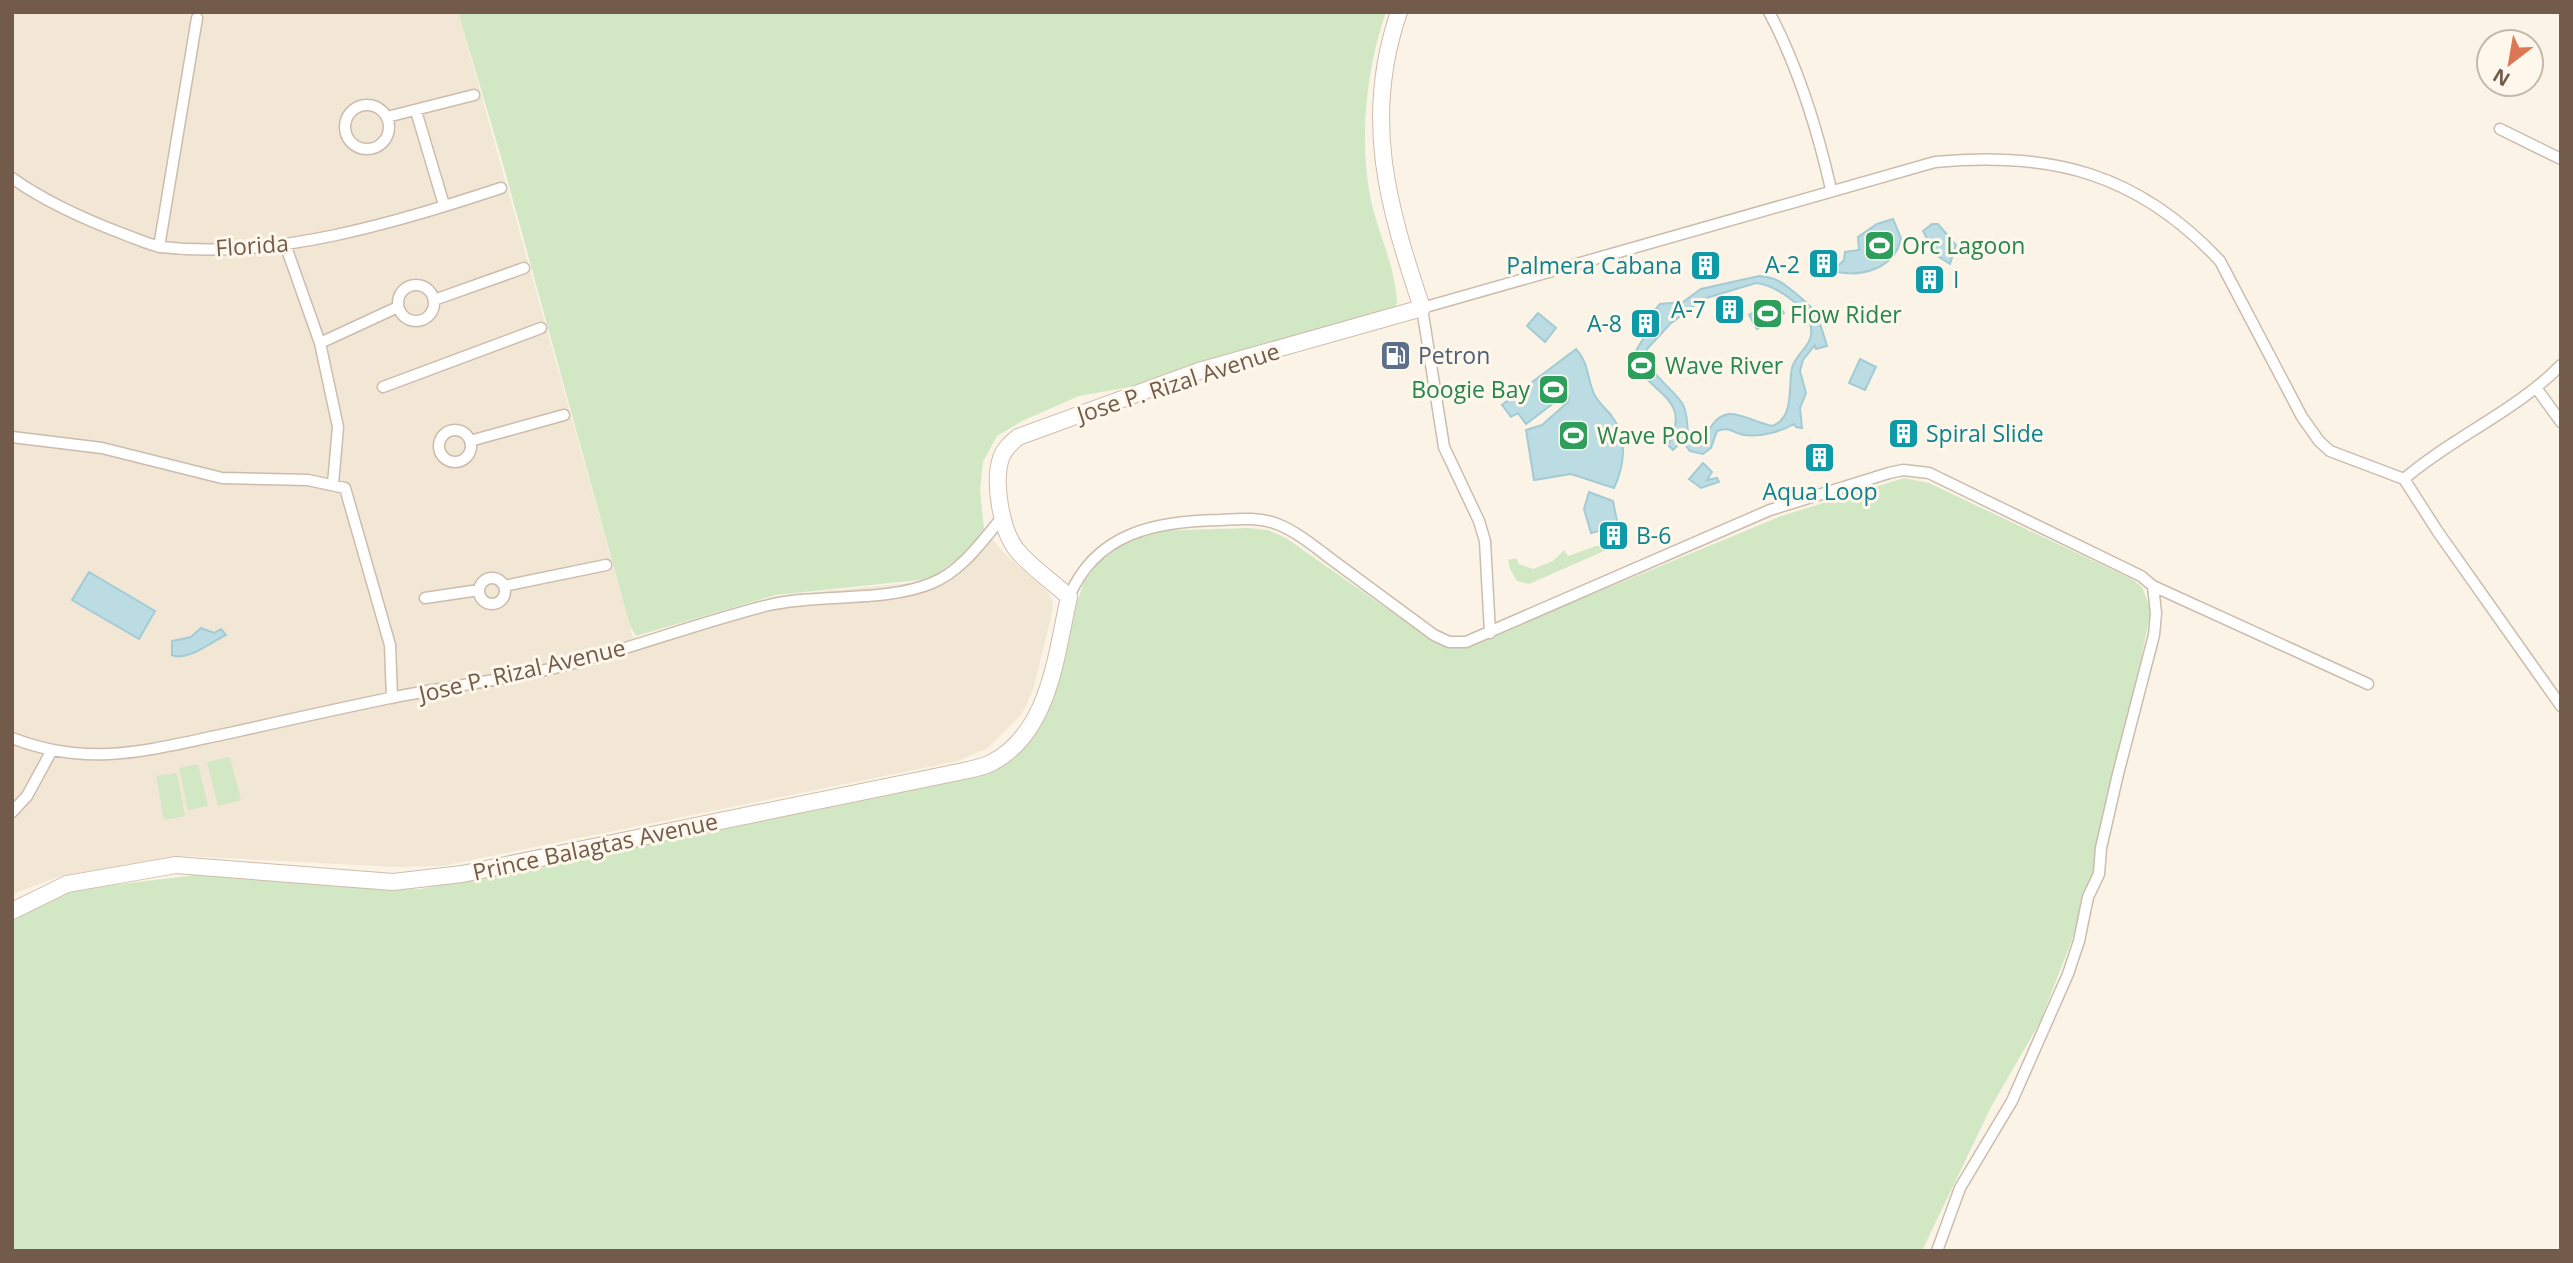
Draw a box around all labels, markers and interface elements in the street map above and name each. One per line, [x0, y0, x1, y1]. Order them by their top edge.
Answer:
north arrow [2475, 28, 2545, 98]
text: N [2488, 62, 2515, 93]
street label: Florida [214, 226, 290, 264]
sports icon: Orc Lagoon [1862, 228, 1896, 262]
place label: Orc Lagoon [1902, 229, 2025, 261]
building icon: A-2 [1806, 247, 1840, 281]
building icon: Palmera Cabana [1688, 248, 1722, 282]
place label: A-2 [1765, 248, 1800, 280]
place label: Palmera Cabana [1506, 249, 1682, 281]
building icon: I [1913, 262, 1947, 296]
place label: I [1953, 263, 1959, 295]
building icon: A-7 [1712, 292, 1746, 326]
place label: A-7 [1671, 293, 1706, 325]
sports icon: Flow Rider [1750, 297, 1784, 331]
place label: Flow Rider [1790, 298, 1902, 330]
building icon: A-8 [1628, 306, 1662, 340]
place label: A-8 [1587, 307, 1622, 339]
street label: Jose P. Rizal Avenue [1071, 334, 1283, 430]
fuel station icon: Petron [1378, 338, 1412, 372]
place label: Petron [1418, 339, 1490, 371]
sports icon: Wave River [1625, 348, 1659, 382]
place label: Wave River [1665, 349, 1784, 381]
sports icon: Boogie Bay [1536, 372, 1570, 406]
place label: Boogie Bay [1411, 373, 1530, 405]
building icon: Spiral Slide [1886, 416, 1920, 450]
place label: Spiral Slide [1926, 417, 2044, 449]
sports icon: Wave Pool [1557, 418, 1591, 452]
place label: Wave Pool [1597, 419, 1709, 451]
building icon: Aqua Loop [1803, 440, 1837, 474]
place label: Aqua Loop [1762, 475, 1878, 507]
building icon: B-6 [1596, 518, 1630, 552]
place label: B-6 [1636, 519, 1671, 551]
street label: Jose P. Rizal Avenue [414, 631, 628, 710]
street label: Prince Balagtas Avenue [470, 804, 720, 888]

